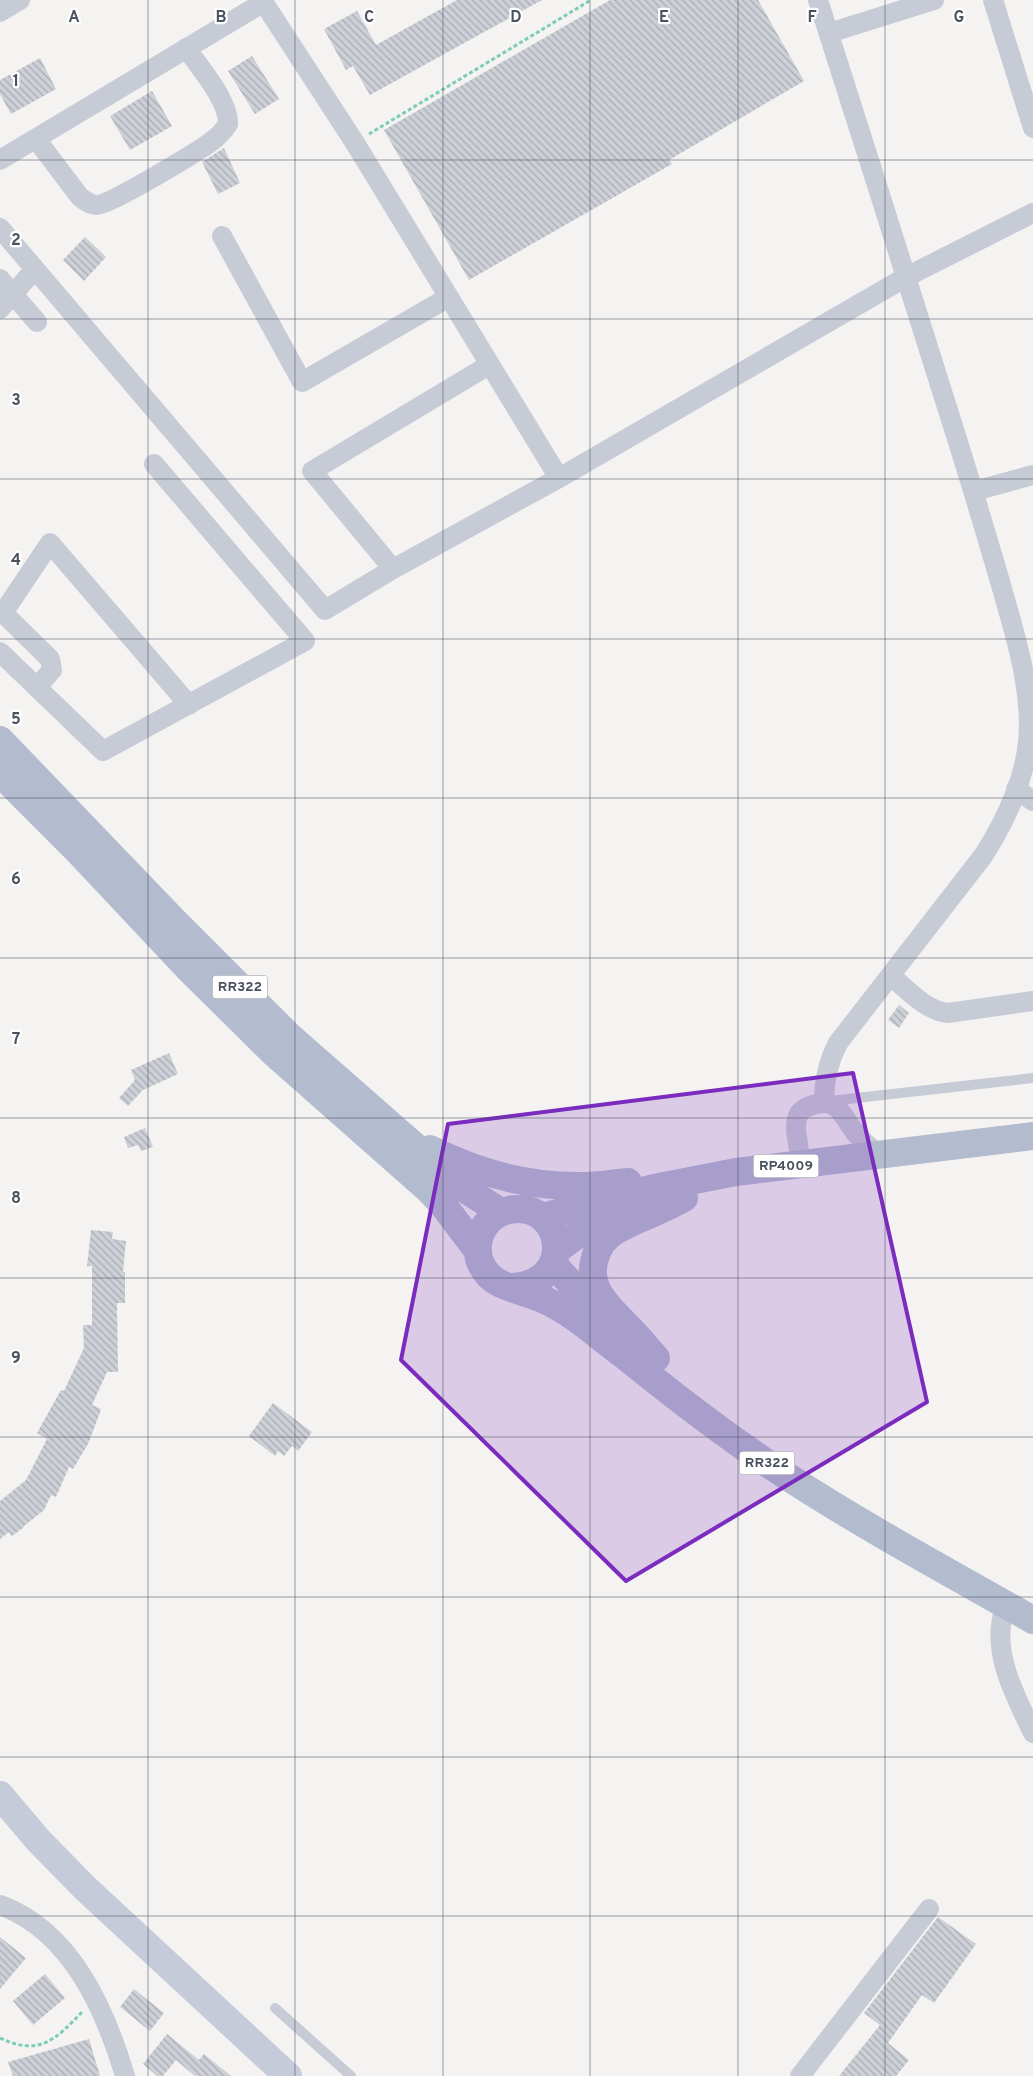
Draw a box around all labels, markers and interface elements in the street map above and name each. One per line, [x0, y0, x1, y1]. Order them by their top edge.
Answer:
text: A [68, 8, 80, 28]
text: B [215, 8, 227, 28]
text: C [364, 8, 374, 28]
text: D [510, 8, 522, 28]
text: E [659, 8, 669, 28]
text: F [807, 8, 817, 28]
text: G [954, 8, 964, 28]
text: 1 [13, 72, 19, 92]
text: 2 [11, 231, 21, 251]
text: 3 [11, 391, 21, 411]
text: 4 [11, 551, 21, 571]
text: 5 [11, 710, 21, 730]
text: 6 [11, 870, 21, 890]
road number: RR322 [212, 976, 268, 999]
text: 7 [12, 1030, 20, 1050]
road number: RP4009 [754, 1154, 818, 1178]
text: 8 [11, 1189, 21, 1209]
text: 9 [11, 1349, 21, 1369]
road number: RR322 [740, 1452, 794, 1475]

